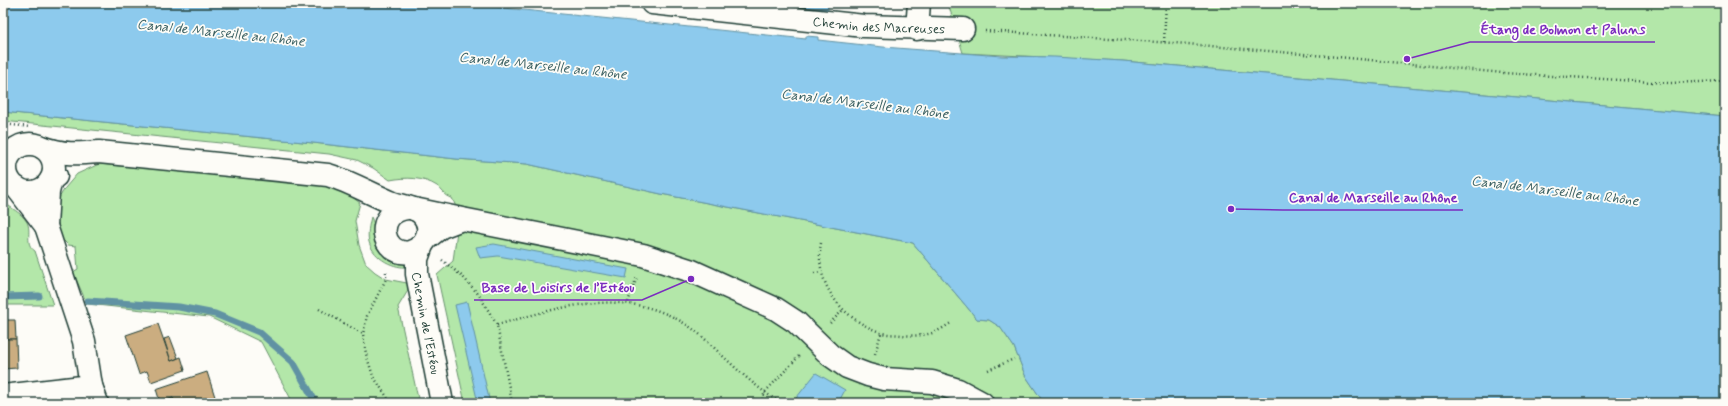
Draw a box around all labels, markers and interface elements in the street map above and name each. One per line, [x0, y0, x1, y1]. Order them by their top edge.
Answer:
street label: Chemin des Macreuses [812, 13, 945, 38]
water label: Canal de Marseille au Rhône [136, 15, 307, 51]
callout: Étang de Bolmon et Paluns [1470, 16, 1655, 42]
text: Étang de Bolmon et Paluns [1481, 21, 1646, 41]
water label: Canal de Marseille au Rhône [458, 48, 629, 84]
water label: Canal de Marseille au Rhône [780, 85, 951, 123]
water label: Canal de Marseille au Rhône [1470, 172, 1641, 210]
callout: Canal de Marseille au Rhône [1283, 184, 1463, 210]
text: Canal de Marseille au Rhône [1289, 189, 1457, 207]
street label: Chemin de l'Estéou [407, 271, 443, 377]
callout: Base de Loisirs de l’Estéou [474, 274, 642, 300]
text: Base de Loisirs de l’Estéou [482, 279, 635, 297]

